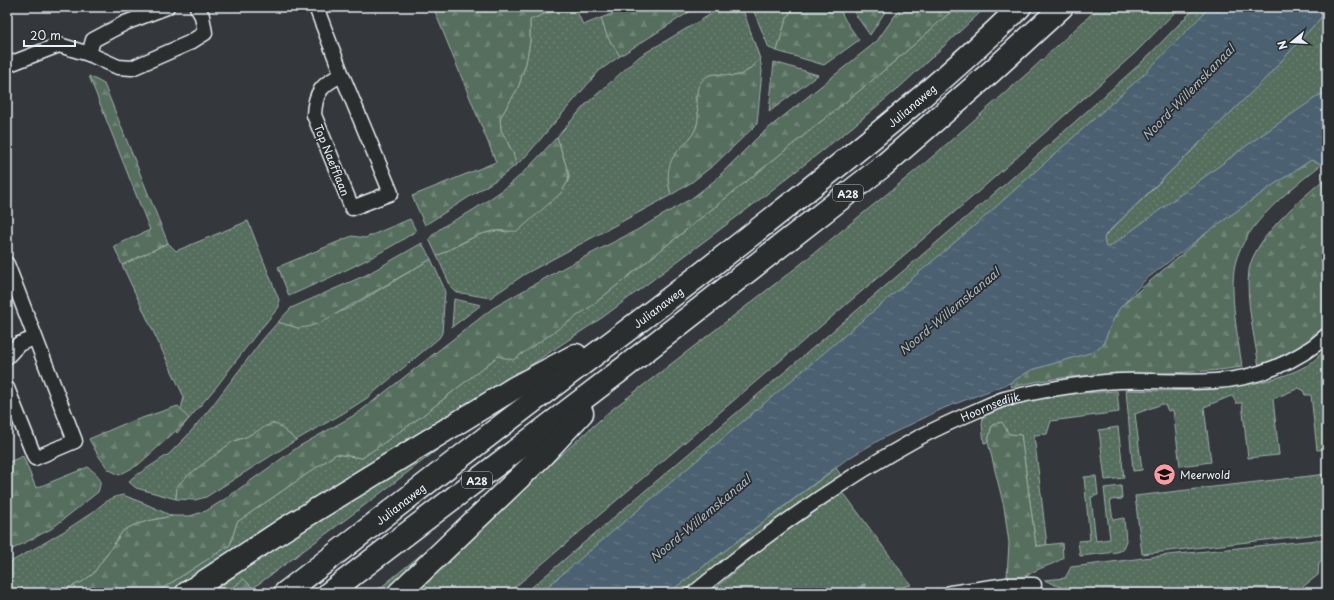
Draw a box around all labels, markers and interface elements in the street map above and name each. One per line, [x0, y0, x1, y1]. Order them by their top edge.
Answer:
scale bar [24, 22, 75, 48]
north arrow [1272, 22, 1312, 62]
text: 20 m [30, 26, 61, 44]
text: N [1272, 38, 1291, 52]
water label: Noord-Willemskanaal [1138, 39, 1240, 144]
street label: Julianaweg [883, 80, 940, 131]
street label: Top Naefflaan [310, 122, 354, 198]
road number: A28 [833, 185, 863, 201]
water label: Noord-Willemskanaal [895, 262, 1004, 359]
street label: Julianaweg [629, 282, 687, 332]
street label: Hoornsedijk [958, 387, 1022, 425]
school or university icon: Meerwold [1152, 461, 1178, 487]
place label: Meerwold [1180, 466, 1230, 483]
water label: Noord-Willemskanaal [646, 469, 755, 566]
road number: A28 [462, 472, 492, 488]
street label: Julianaweg [372, 479, 429, 529]

